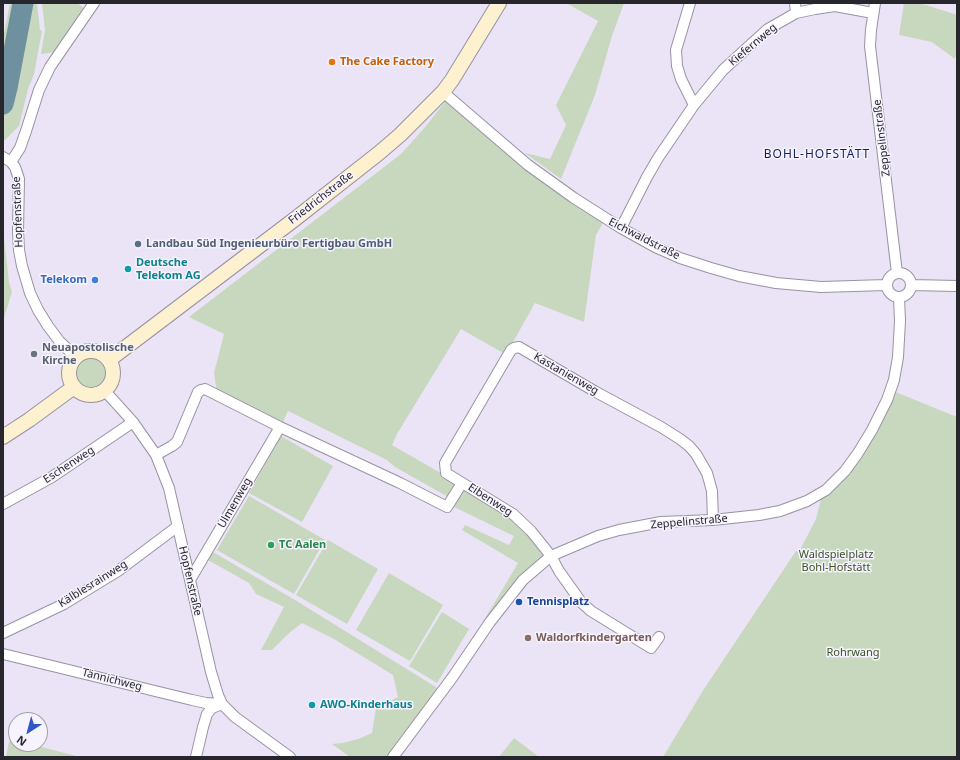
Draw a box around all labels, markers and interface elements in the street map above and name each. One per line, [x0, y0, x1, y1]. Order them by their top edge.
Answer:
street label: Kiefernweg [726, 21, 780, 69]
place label: The Cake Factory [340, 55, 434, 69]
marker: The Cake Factory [327, 57, 337, 67]
street label: Zeppelinstraße [871, 99, 893, 177]
district label: BOHL-HOFSTÄTT [764, 148, 870, 162]
street label: Friedrichstraße [286, 169, 356, 227]
street label: Hopfenstraße [10, 176, 26, 248]
street label: Eichwaldstraße [606, 215, 682, 263]
place label: Landbau Süd Ingenieurbüro Fertigbau GmbH [146, 237, 392, 251]
marker: Landbau Süd Ingenieurbüro Fertigbau GmbH [133, 239, 143, 249]
place label: Deutsche Telekom AG [136, 256, 201, 282]
marker: Deutsche Telekom AG [123, 264, 133, 274]
place label: Telekom [41, 273, 87, 287]
marker: Telekom [90, 275, 100, 285]
place label: Neuapostolische Kirche [42, 341, 134, 367]
marker: Neuapostolische Kirche [29, 349, 39, 359]
street label: Kastanienweg [531, 350, 601, 398]
street label: Eschenweg [41, 444, 97, 486]
street label: Ulmenweg [215, 476, 255, 530]
street label: Eibenweg [465, 481, 515, 519]
street label: Zeppelinstraße [650, 512, 728, 532]
place label: TC Aalen [279, 538, 326, 552]
marker: TC Aalen [266, 540, 276, 550]
street label: Hopfenstraße [176, 545, 204, 617]
park label: Waldspielplatz Bohl-Hofstätt [799, 548, 873, 574]
street label: Kälblesrainweg [56, 558, 130, 610]
place label: Tennisplatz [527, 595, 589, 609]
marker: Tennisplatz [514, 597, 524, 607]
place label: Waldorfkindergarten [536, 631, 652, 645]
marker: Waldorfkindergarten [523, 633, 533, 643]
park label: Rohrwang [826, 646, 880, 660]
street label: Tännichweg [81, 666, 143, 694]
place label: AWO-Kinderhaus [320, 698, 413, 712]
marker: AWO-Kinderhaus [307, 700, 317, 710]
north arrow [8, 712, 48, 752]
text: N [13, 733, 29, 750]

